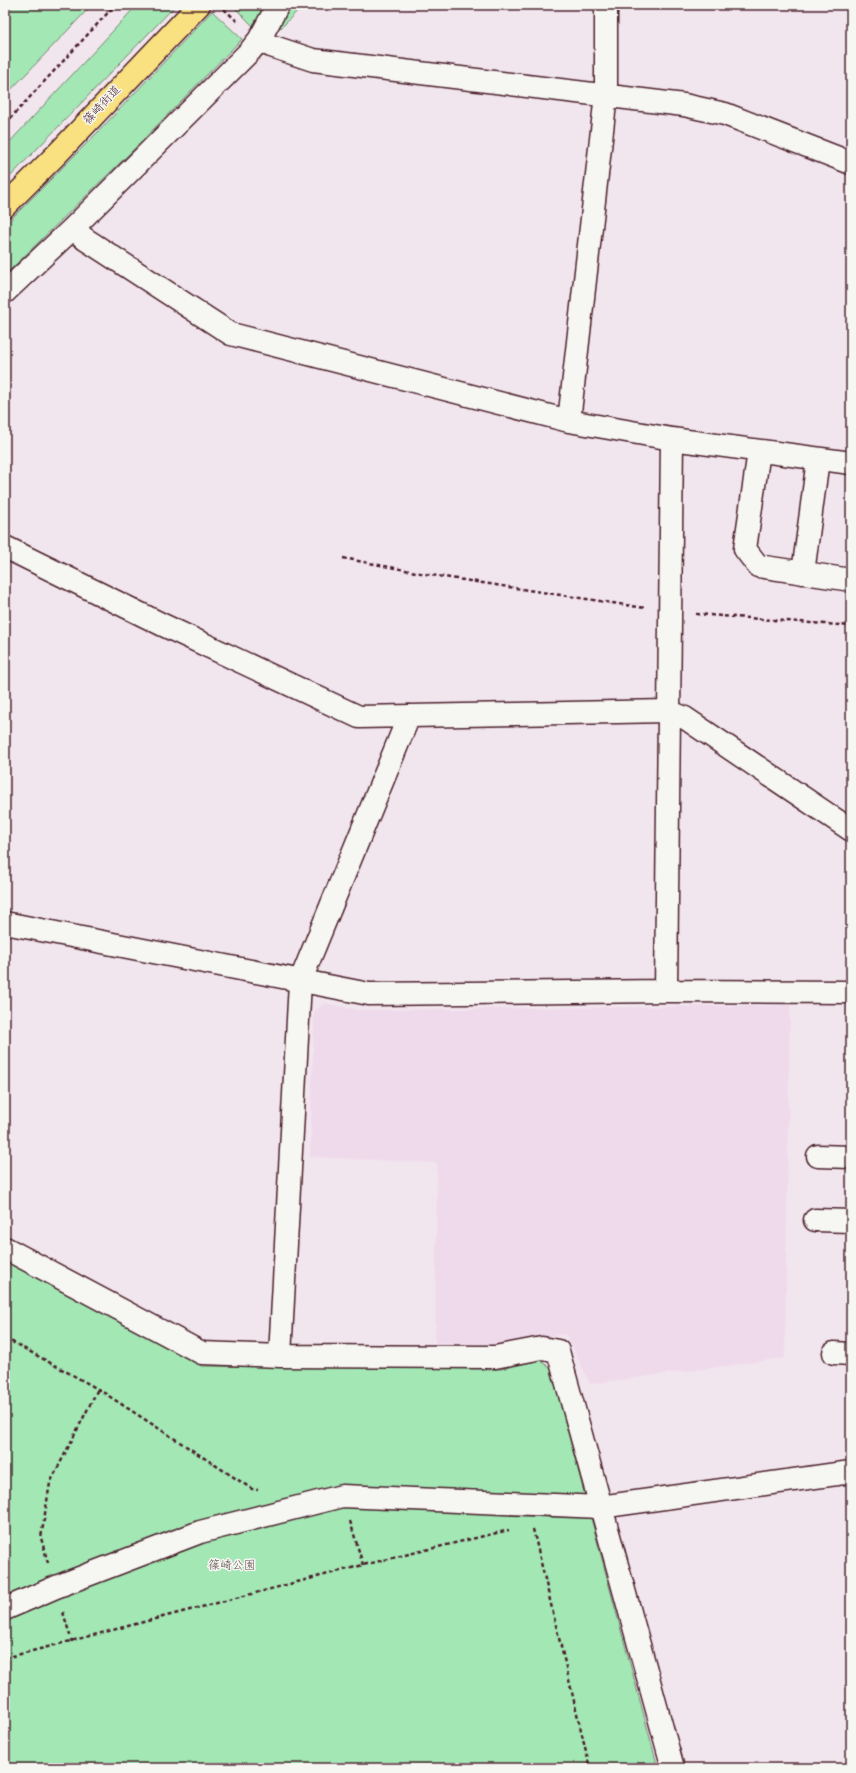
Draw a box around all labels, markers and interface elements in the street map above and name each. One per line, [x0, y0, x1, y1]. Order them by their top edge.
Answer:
street label: 篠崎街道 [81, 83, 124, 128]
park label: 篠崎公園 [208, 1559, 256, 1574]

